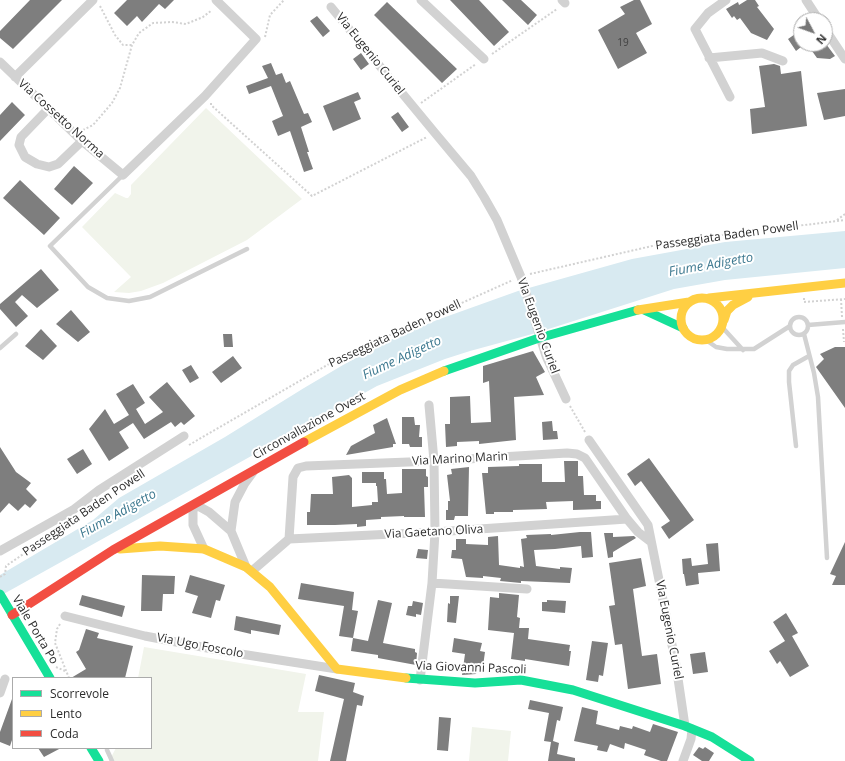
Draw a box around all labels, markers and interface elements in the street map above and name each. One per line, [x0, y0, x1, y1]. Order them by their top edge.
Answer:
street label: Via Eugenio Curiel [333, 10, 407, 98]
north arrow [793, 12, 833, 52]
text: N [813, 31, 830, 48]
house number: 19 [617, 37, 629, 49]
street label: Via Cossetto Norma [15, 77, 107, 161]
street label: Passeggiata Baden Powell [655, 219, 799, 253]
water label: Fiume Adigetto [668, 250, 754, 280]
street label: Via Eugenio Curiel [514, 276, 562, 376]
street label: Passeggiata Baden Powell [327, 297, 463, 371]
water label: Fiume Adigetto [360, 333, 444, 383]
street label: Circonvallazione Ovest [250, 389, 368, 463]
street label: Via Marino Marin [412, 449, 508, 469]
street label: Passeggiata Baden Powell [20, 467, 148, 559]
water label: Fiume Adigetto [77, 486, 159, 542]
street label: Via Gaetano Oliva [384, 522, 484, 542]
street label: Via Eugenio Curiel [652, 579, 686, 681]
street label: Viale Porta Po [9, 593, 61, 667]
street label: Via Ugo Foscolo [155, 631, 245, 661]
street label: Via Giovanni Pascoli [415, 659, 527, 677]
legend [12, 677, 152, 749]
text: Scorrevole [50, 685, 109, 702]
text: Lento [50, 705, 82, 722]
text: Coda [50, 725, 79, 742]

